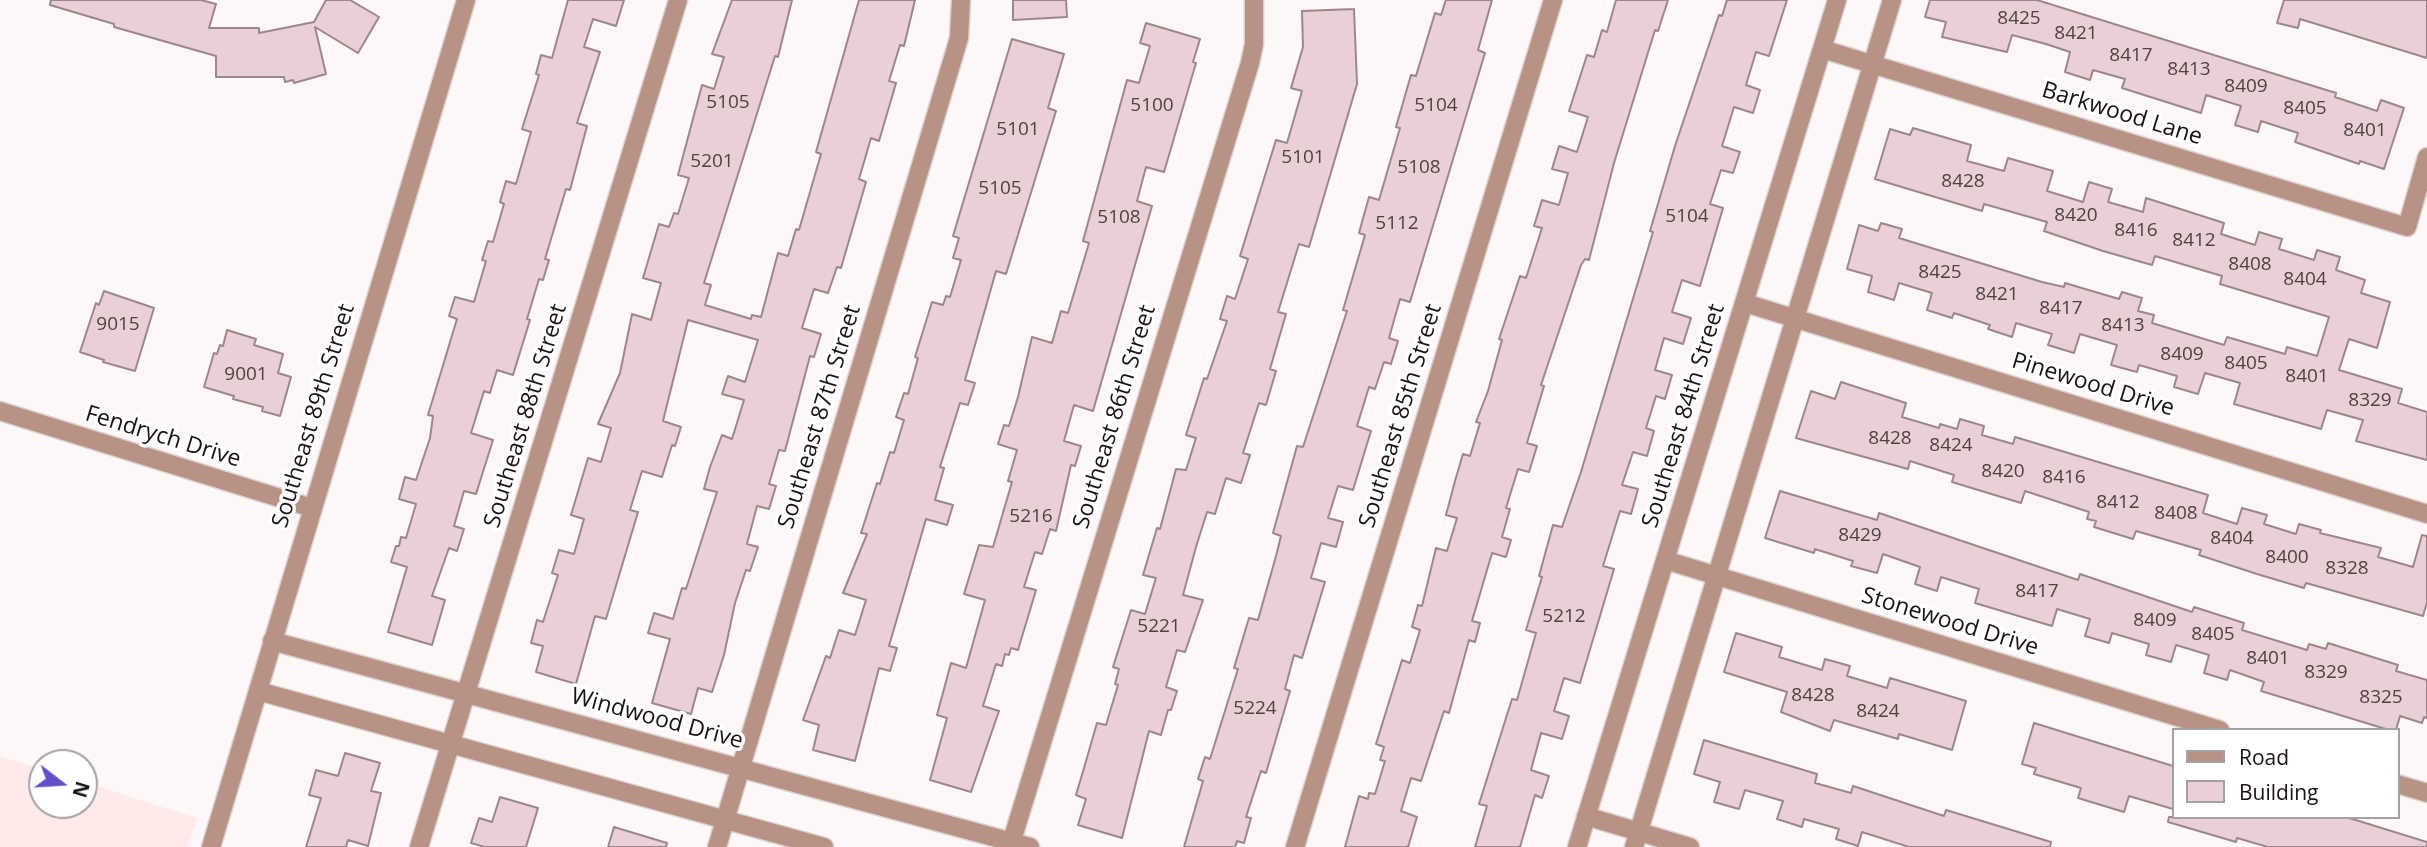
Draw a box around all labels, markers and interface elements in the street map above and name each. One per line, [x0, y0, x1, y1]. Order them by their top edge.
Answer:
house number: 8425 [1997, 8, 2041, 30]
house number: 8421 [2054, 23, 2098, 45]
house number: 8417 [2109, 45, 2153, 67]
house number: 8413 [2167, 59, 2211, 81]
street label: Barkwood Lane [2038, 76, 2206, 152]
house number: 8409 [2224, 76, 2268, 98]
house number: 5105 [706, 92, 750, 114]
house number: 5100 [1130, 95, 1174, 117]
house number: 5104 [1414, 95, 1458, 117]
house number: 8405 [2283, 98, 2327, 120]
house number: 5101 [996, 119, 1040, 141]
house number: 8401 [2343, 120, 2387, 142]
house number: 5101 [1281, 147, 1325, 169]
house number: 5201 [690, 151, 734, 173]
house number: 5108 [1397, 157, 1441, 179]
house number: 8428 [1941, 171, 1985, 193]
house number: 5105 [978, 178, 1022, 200]
house number: 8420 [2054, 205, 2098, 227]
house number: 5104 [1665, 206, 1709, 228]
house number: 5108 [1097, 207, 1141, 229]
house number: 5112 [1375, 213, 1419, 235]
house number: 8416 [2114, 220, 2158, 242]
house number: 8412 [2172, 230, 2216, 252]
house number: 8408 [2228, 254, 2272, 276]
house number: 8425 [1918, 262, 1962, 284]
house number: 8404 [2283, 269, 2327, 291]
house number: 8421 [1975, 284, 2019, 306]
house number: 8417 [2039, 298, 2083, 320]
street label: Southeast 89th Street [267, 301, 361, 531]
street label: Southeast 88th Street [479, 301, 573, 531]
street label: Southeast 85th Street [1354, 301, 1448, 531]
street label: Southeast 84th Street [1637, 301, 1731, 531]
street label: Southeast 87th Street [773, 302, 867, 532]
street label: Southeast 86th Street [1068, 302, 1162, 532]
house number: 9015 [96, 314, 140, 336]
house number: 8413 [2101, 315, 2145, 337]
house number: 8409 [2160, 344, 2204, 366]
street label: Pinewood Drive [2008, 347, 2178, 423]
house number: 8405 [2224, 353, 2268, 375]
house number: 9001 [224, 364, 268, 386]
house number: 8401 [2285, 366, 2329, 388]
house number: 8329 [2348, 390, 2392, 412]
street label: Fendrych Drive [82, 400, 244, 474]
house number: 8428 [1868, 428, 1912, 450]
house number: 8424 [1929, 435, 1973, 457]
house number: 8420 [1981, 461, 2025, 483]
house number: 8416 [2042, 467, 2086, 489]
house number: 8412 [2096, 492, 2140, 514]
house number: 8408 [2154, 503, 2198, 525]
house number: 5216 [1009, 506, 1053, 528]
house number: 8429 [1838, 525, 1882, 547]
house number: 8404 [2210, 528, 2254, 550]
house number: 8400 [2265, 547, 2309, 569]
house number: 8328 [2325, 558, 2369, 580]
house number: 8417 [2015, 581, 2059, 603]
street label: Stonewood Drive [1858, 582, 2042, 662]
house number: 5212 [1542, 606, 1586, 628]
house number: 8409 [2133, 610, 2177, 632]
house number: 5221 [1137, 616, 1181, 638]
house number: 8405 [2191, 624, 2235, 646]
house number: 8401 [2246, 648, 2290, 670]
house number: 8329 [2304, 662, 2348, 684]
street label: Windwood Drive [568, 683, 746, 755]
house number: 8428 [1791, 685, 1835, 707]
house number: 8325 [2359, 687, 2403, 709]
house number: 5224 [1233, 698, 1277, 720]
house number: 8424 [1856, 701, 1900, 723]
legend [2172, 728, 2399, 819]
text: Road [2239, 743, 2289, 771]
north arrow [28, 749, 98, 819]
text: N [66, 778, 96, 801]
text: Building [2239, 778, 2318, 806]

